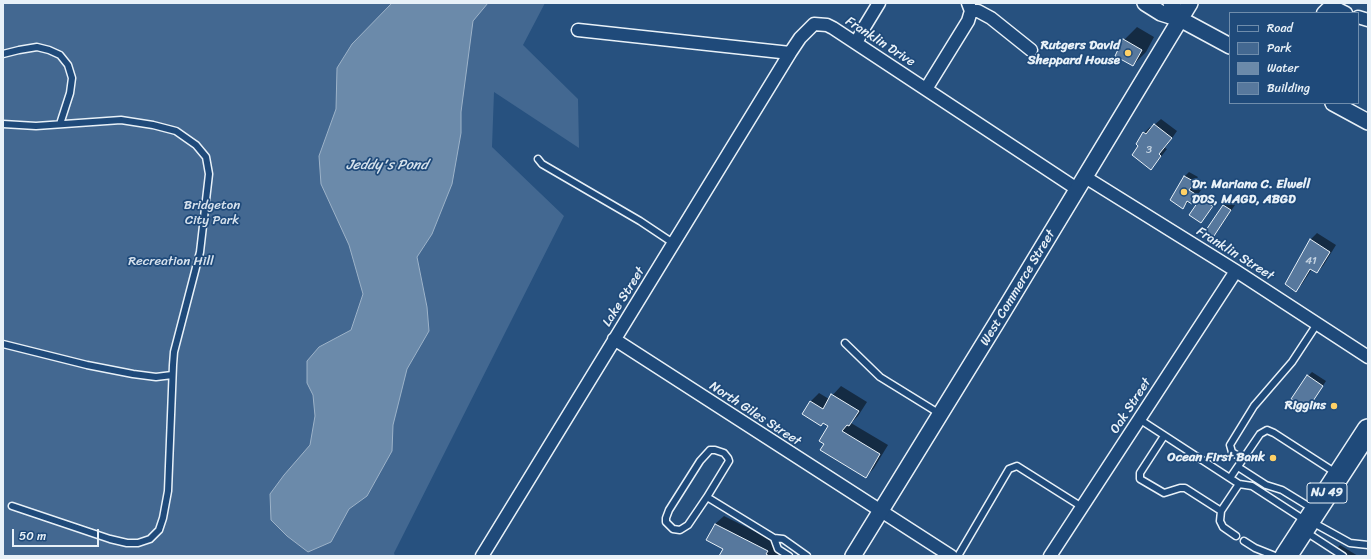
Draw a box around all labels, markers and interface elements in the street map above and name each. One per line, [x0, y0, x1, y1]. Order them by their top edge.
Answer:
legend [1229, 12, 1359, 104]
street label: Franklin Drive [842, 14, 918, 70]
text: Road [1267, 17, 1293, 39]
text: Park [1267, 37, 1292, 59]
place label: Rutgers David Sheppard House [1028, 38, 1120, 69]
marker: Rutgers David Sheppard House [1123, 48, 1133, 58]
text: Water [1267, 57, 1299, 79]
text: Building [1267, 77, 1310, 99]
house number: 3 [1146, 143, 1152, 157]
water label: Jeddy's Pond [346, 157, 428, 173]
place label: Dr. Mariana C. Elwell DDS, MAGD, ABGD [1192, 177, 1310, 208]
marker: Dr. Mariana C. Elwell DDS, MAGD, ABGD [1179, 187, 1189, 197]
park label: Bridgeton City Park [184, 198, 240, 229]
street label: Franklin Street [1193, 224, 1277, 284]
street label: West Commerce Street [977, 227, 1059, 349]
park label: Recreation Hill [128, 254, 214, 270]
house number: 41 [1305, 254, 1317, 268]
street label: Lake Street [600, 264, 648, 330]
street label: Oak Street [1107, 375, 1155, 437]
street label: North Giles Street [706, 379, 804, 449]
place label: Riggins [1285, 398, 1326, 414]
marker: Riggins [1329, 401, 1339, 411]
place label: Ocean First Bank [1167, 450, 1265, 466]
marker: Ocean First Bank [1268, 453, 1278, 463]
road number: NJ 49 [1307, 483, 1347, 503]
scale bar [14, 521, 101, 547]
text: 50 m [19, 525, 46, 547]

